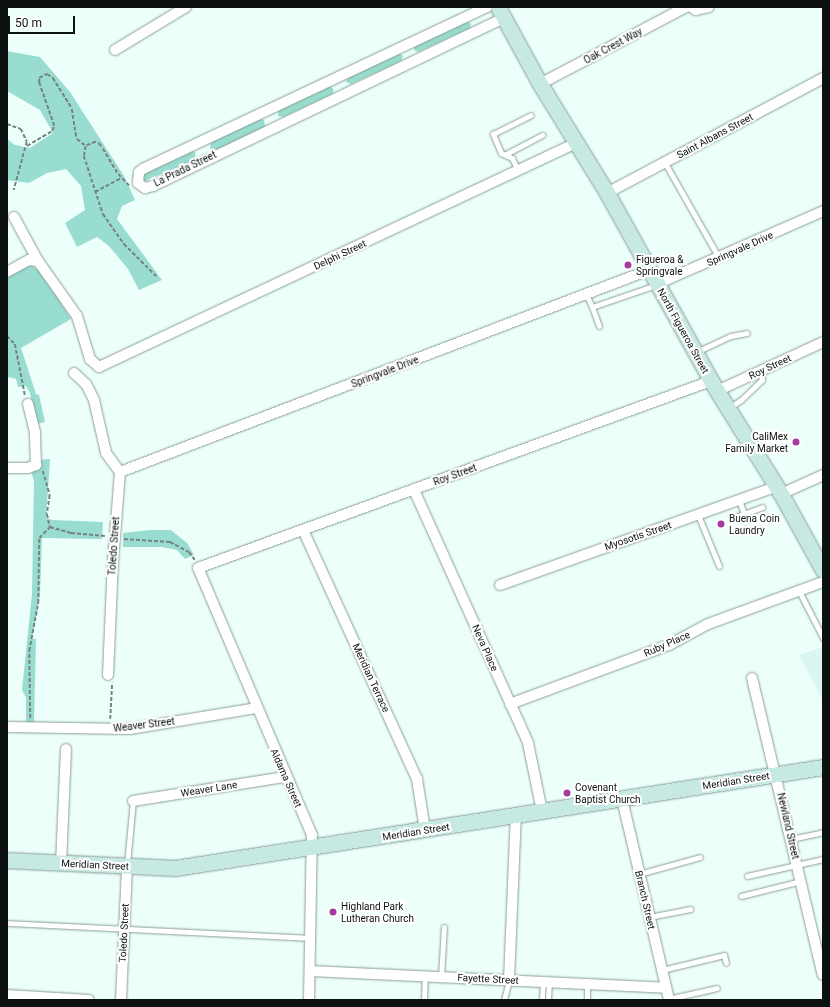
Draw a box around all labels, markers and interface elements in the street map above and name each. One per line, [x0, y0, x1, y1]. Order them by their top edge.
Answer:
scale bar [10, 8, 77, 34]
text: 50 m [15, 16, 42, 30]
street label: Oak Crest Way [582, 26, 644, 66]
street label: Saint Albans Street [675, 111, 755, 161]
street label: La Prada Street [152, 149, 218, 189]
street label: Springvale Drive [705, 229, 775, 269]
street label: Delphi Street [312, 238, 368, 272]
place label: Figueroa & Springvale [636, 253, 684, 276]
marker: Figueroa & Springvale [623, 260, 633, 270]
street label: North Figueroa Street [655, 286, 711, 376]
street label: Roy Street [747, 352, 793, 382]
street label: Springvale Drive [350, 354, 420, 390]
place label: CaliMex Family Market [725, 430, 788, 454]
marker: CaliMex Family Market [791, 437, 801, 447]
street label: Roy Street [432, 462, 478, 488]
place label: Buena Coin Laundry [729, 512, 780, 536]
street label: Toledo Street [106, 516, 122, 576]
street label: Myosotis Street [603, 519, 673, 553]
marker: Buena Coin Laundry [716, 519, 726, 529]
street label: Neva Place [469, 623, 501, 673]
street label: Ruby Place [642, 629, 692, 659]
street label: Meridian Terrace [350, 642, 392, 714]
street label: Weaver Street [113, 715, 175, 735]
street label: Aldama Street [268, 747, 304, 809]
street label: Meridian Street [702, 770, 770, 792]
street label: Weaver Lane [180, 779, 238, 799]
place label: Covenant Baptist Church [575, 781, 640, 804]
marker: Covenant Baptist Church [562, 788, 572, 798]
street label: Newland Street [775, 792, 801, 860]
street label: Meridian Street [382, 821, 450, 843]
street label: Meridian Street [61, 857, 129, 873]
street label: Branch Street [632, 869, 658, 931]
place label: Highland Park Lutheran Church [341, 900, 414, 924]
street label: Toledo Street [116, 903, 132, 963]
marker: Highland Park Lutheran Church [328, 907, 338, 917]
street label: Fayette Street [457, 971, 519, 987]

